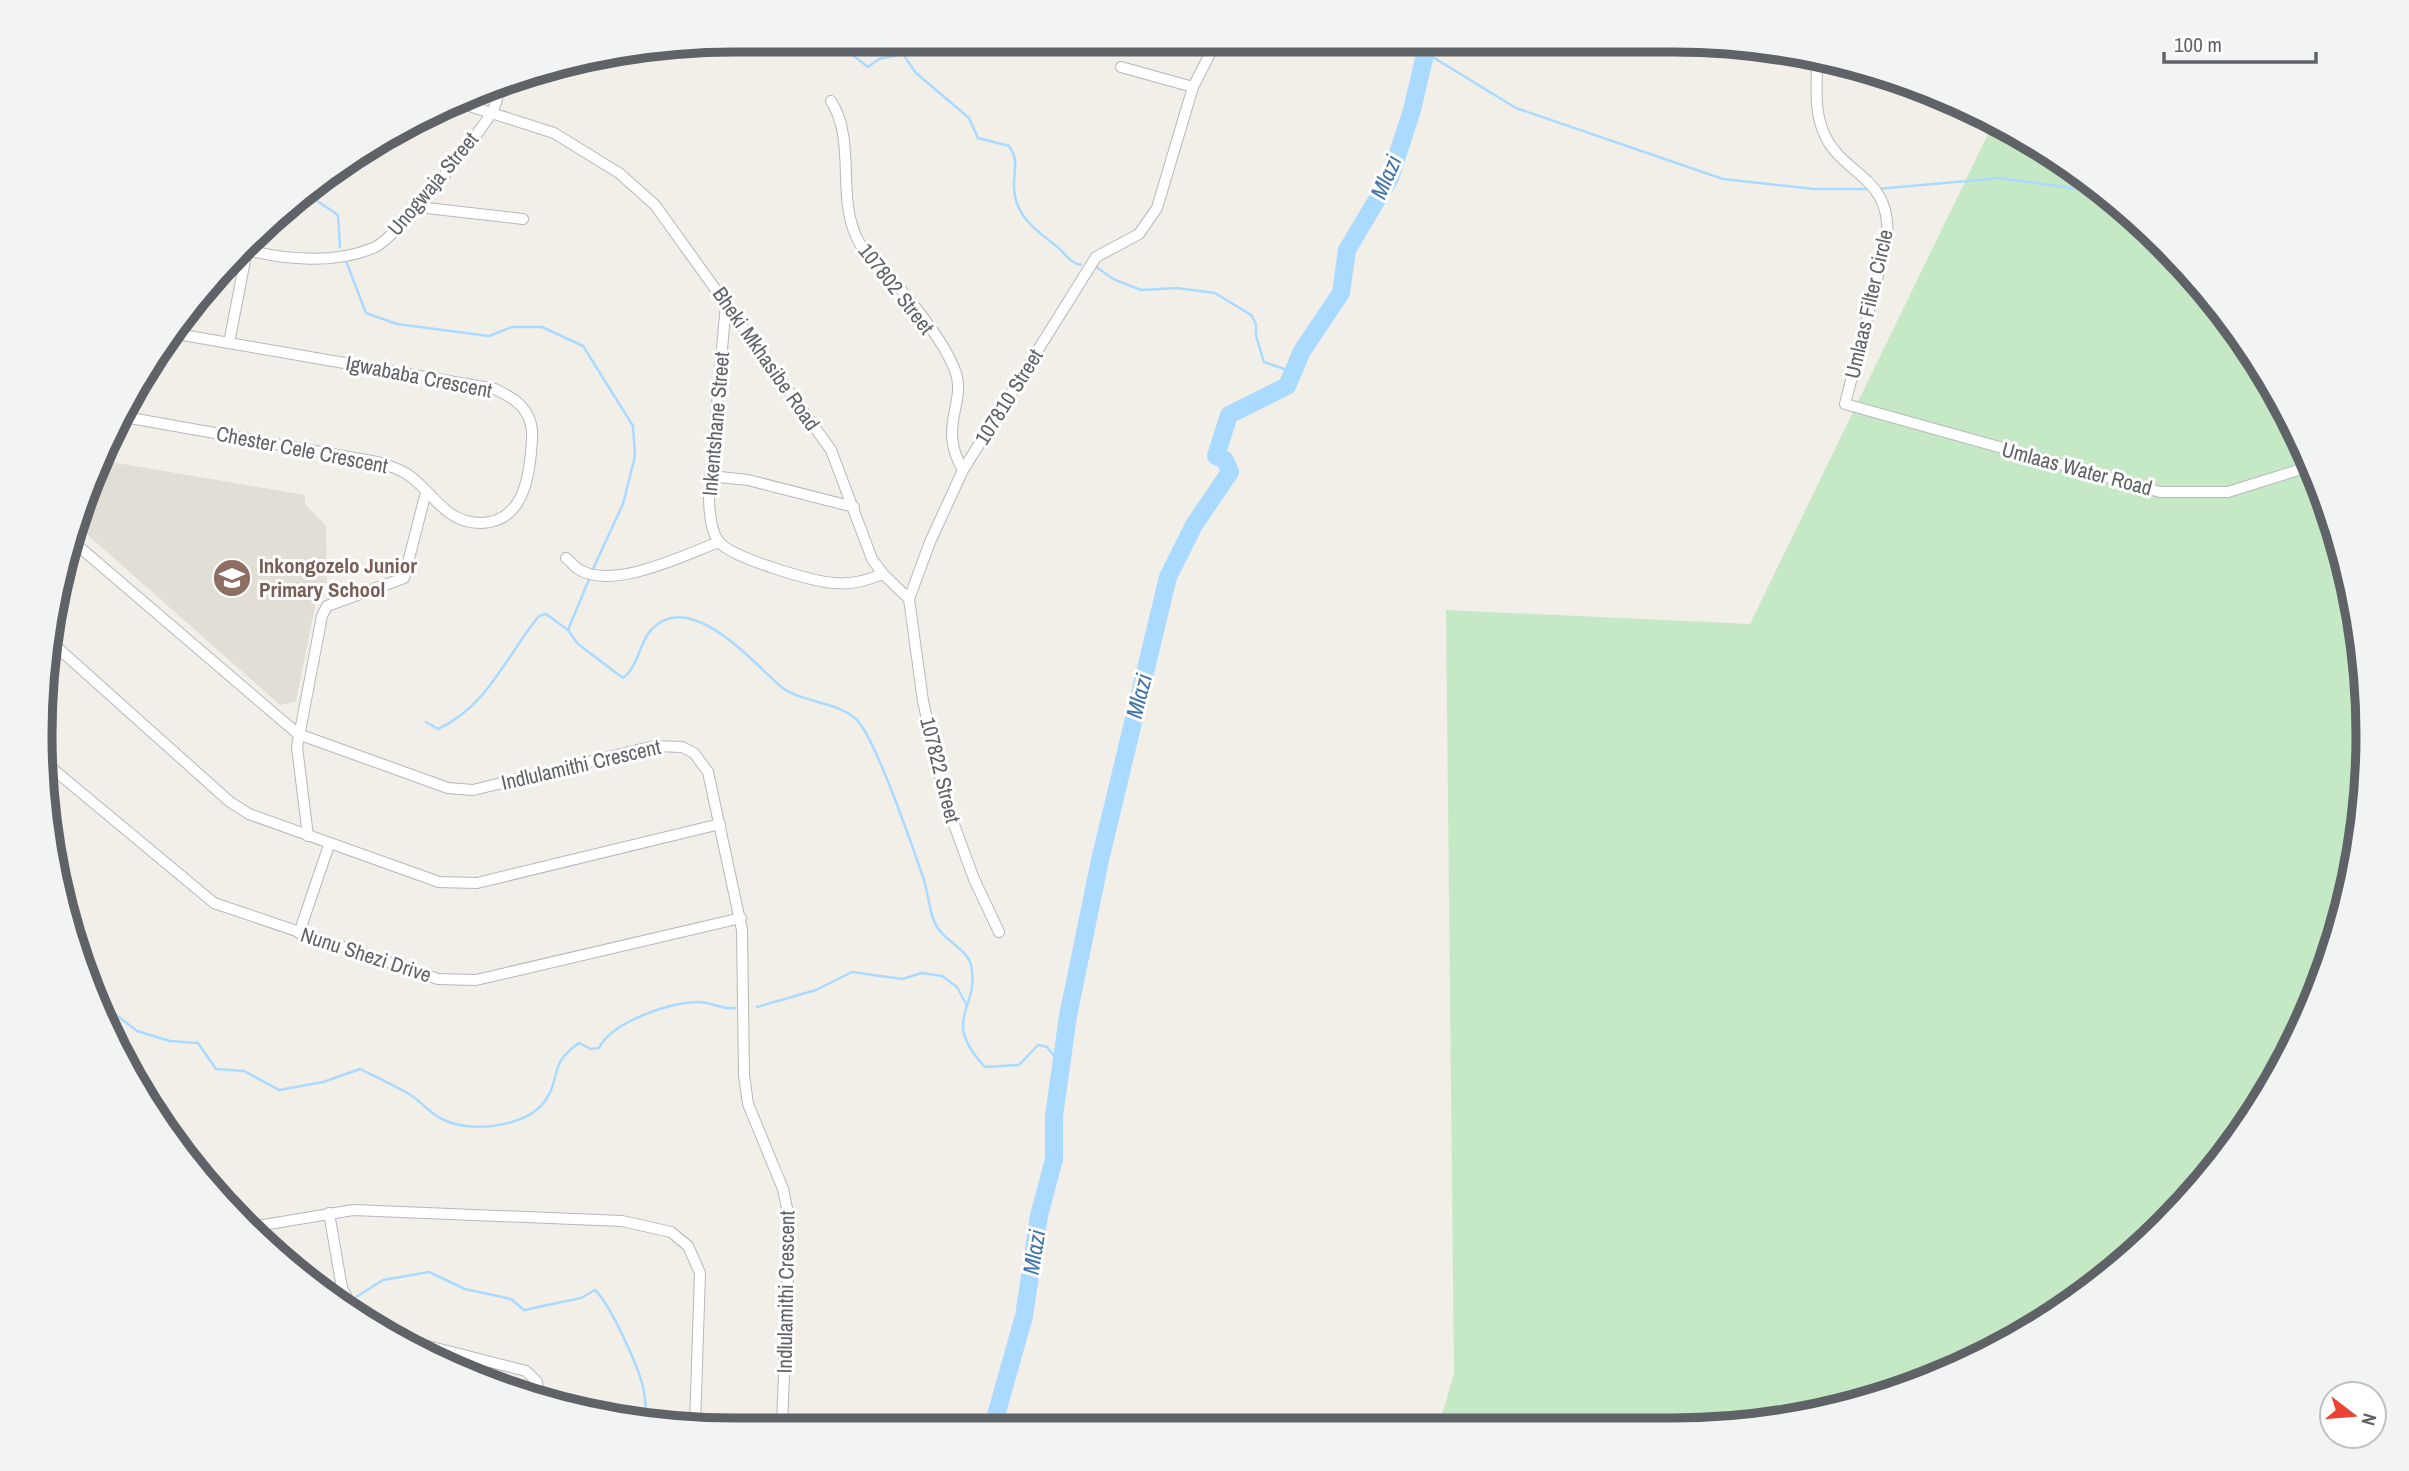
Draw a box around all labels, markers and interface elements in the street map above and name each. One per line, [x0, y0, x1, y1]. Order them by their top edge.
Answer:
scale bar [2164, 21, 2316, 65]
text: 100 m [2174, 30, 2222, 59]
street label: Unogwaja Street [381, 125, 485, 242]
water label: Mlazi [1362, 149, 1409, 204]
street label: Umlaas Filter Circle [1837, 227, 1900, 381]
street label: 107802 Street [852, 237, 941, 340]
street label: Bheki Mkhasibe Road [706, 281, 827, 436]
street label: 107810 Street [968, 343, 1050, 450]
street label: Igwababa Crescent [344, 348, 495, 405]
street label: Inkentshane Street [695, 350, 736, 497]
street label: Chester Cele Crescent [214, 419, 391, 480]
street label: Umlaas Water Road [1999, 435, 2155, 503]
place label: Inkongozelo Junior Primary School [259, 551, 417, 604]
school or university icon: Inkongozelo Junior Primary School [211, 557, 253, 599]
water label: Mlazi [1118, 670, 1159, 721]
street label: 107822 Street [913, 714, 968, 826]
street label: Indlulamithi Crescent [498, 732, 664, 797]
street label: Nunu Shezi Drive [297, 920, 435, 989]
street label: Indlulamithi Crescent [770, 1210, 801, 1374]
water label: Mlazi [1015, 1227, 1052, 1277]
north arrow [2318, 1380, 2388, 1450]
text: N [2355, 1411, 2383, 1429]

